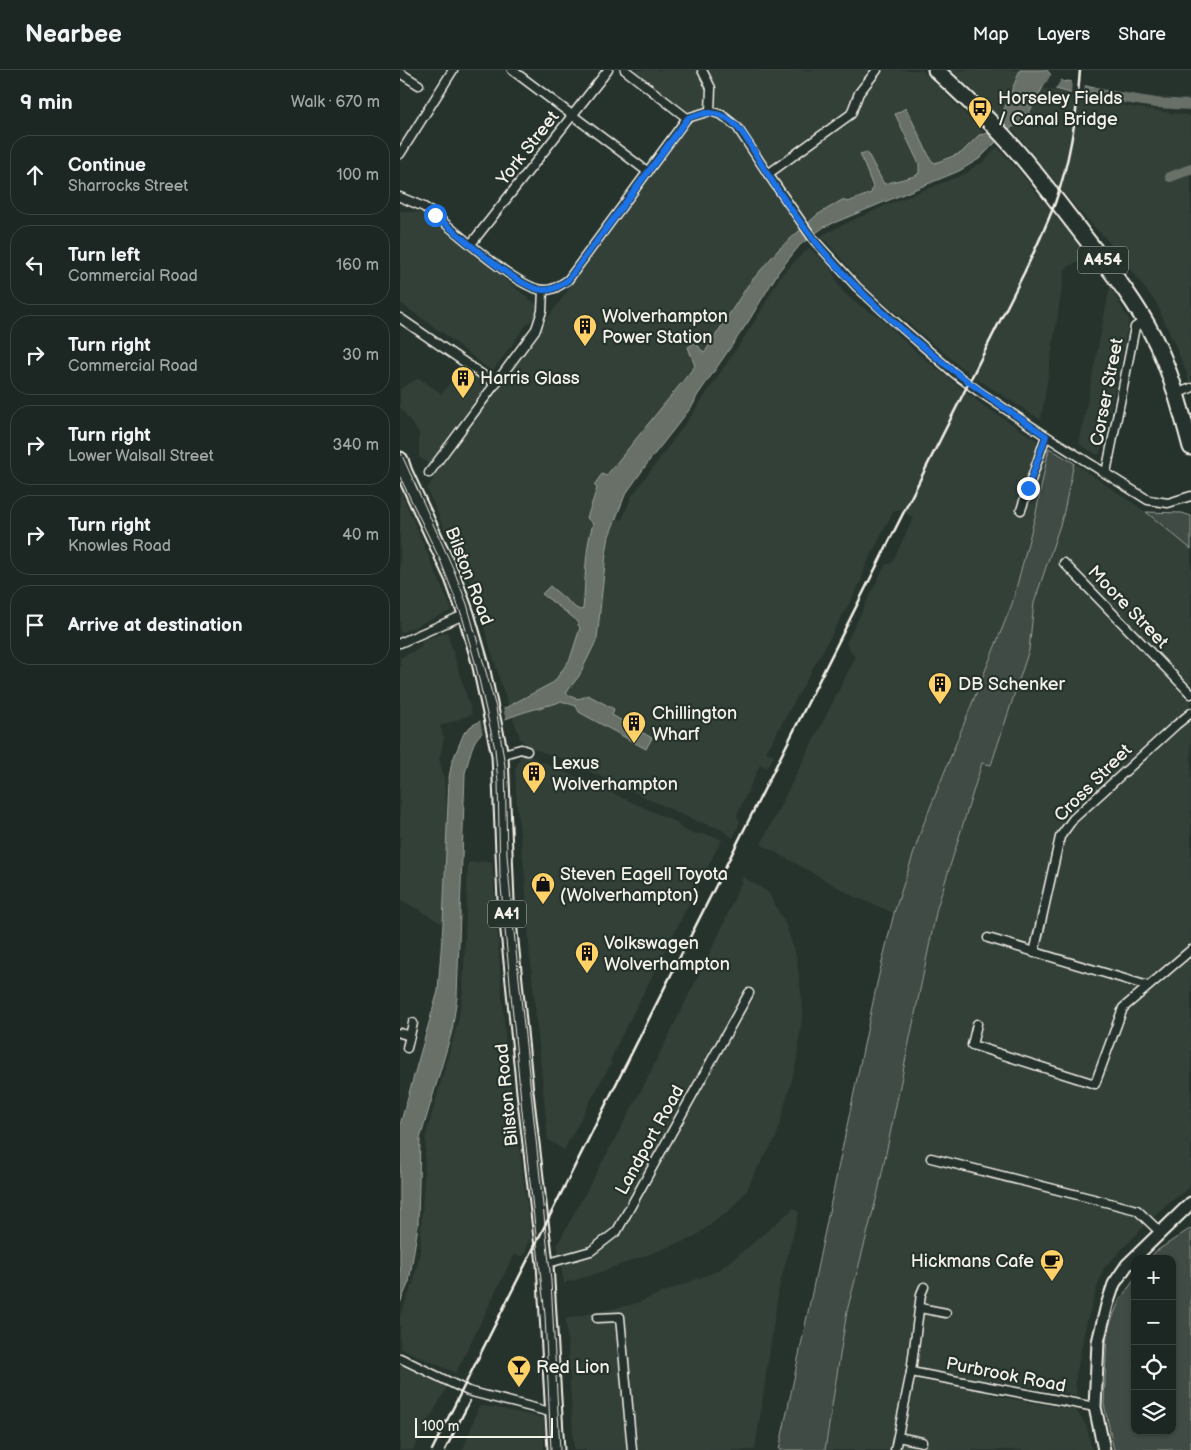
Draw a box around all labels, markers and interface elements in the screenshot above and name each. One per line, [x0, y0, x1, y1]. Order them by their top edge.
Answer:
text: Nearbee [25, 20, 122, 49]
text: Map [973, 24, 1009, 45]
text: Layers [1037, 24, 1090, 45]
text: Share [1118, 24, 1166, 45]
place label: Horseley Fields / Canal Bridge [998, 88, 1122, 130]
text: 9 min [20, 90, 73, 115]
text: Walk · 670 m [291, 93, 380, 112]
bus stop icon: Horseley Fields / Canal Bridge [967, 95, 993, 129]
street label: York Street [492, 106, 564, 190]
text: Continue [68, 154, 146, 177]
icon: ahead [21, 161, 49, 189]
text: 100 m [336, 166, 379, 185]
text: Sharrocks Street [68, 177, 188, 196]
route start [424, 204, 447, 227]
text: Turn left [68, 244, 140, 267]
road number: A454 [1078, 246, 1128, 274]
icon: left [21, 251, 49, 279]
text: 160 m [336, 256, 379, 275]
text: Commercial Road [68, 267, 198, 286]
place label: Wolverhampton Power Station [602, 306, 728, 348]
building icon: Wolverhampton Power Station [572, 313, 598, 347]
text: Turn right [68, 334, 151, 357]
street label: Corser Street [1086, 336, 1128, 448]
icon: right [21, 341, 49, 369]
text: 30 m [342, 346, 379, 365]
text: Commercial Road [68, 357, 198, 376]
building icon: Harris Glass [450, 365, 476, 399]
place label: Harris Glass [480, 368, 580, 389]
text: Turn right [68, 424, 151, 447]
icon: right [21, 431, 49, 459]
text: 340 m [332, 436, 379, 455]
text: Lower Walsall Street [68, 447, 214, 466]
route end [1017, 477, 1040, 500]
text: Turn right [68, 514, 151, 537]
icon: right [21, 521, 49, 549]
street label: Bilston Road [441, 524, 497, 628]
text: 40 m [342, 526, 379, 545]
text: Knowles Road [68, 537, 171, 556]
street label: Moore Street [1083, 561, 1173, 653]
icon: arrive [21, 611, 49, 639]
text: Arrive at destination [68, 614, 243, 637]
building icon: DB Schenker [927, 671, 953, 705]
place label: DB Schenker [958, 674, 1065, 695]
place label: Chillington Wharf [652, 703, 737, 745]
building icon: Chillington Wharf [621, 710, 647, 744]
street label: Cross Street [1050, 740, 1136, 826]
place label: Lexus Wolverhampton [552, 753, 678, 795]
building icon: Lexus Wolverhampton [521, 760, 547, 794]
place label: Steven Eagell Toyota (Wolverhampton) [560, 864, 728, 906]
shop icon: Steven Eagell Toyota (Wolverhampton) [530, 871, 556, 905]
road number: A41 [488, 901, 526, 928]
place label: Volkswagen Wolverhampton [604, 933, 730, 975]
building icon: Volkswagen Wolverhampton [574, 940, 600, 974]
street label: Bilston Road [491, 1043, 523, 1147]
street label: Landport Road [611, 1082, 689, 1198]
cafe icon: Hickmans Cafe [1039, 1248, 1065, 1282]
place label: Hickmans Cafe [911, 1251, 1034, 1272]
map controls [1131, 1255, 1176, 1435]
button: + [1131, 1255, 1176, 1300]
button: − [1131, 1300, 1176, 1345]
button: locate [1131, 1345, 1176, 1390]
street label: Purbrook Road [944, 1353, 1068, 1397]
bar icon: Red Lion [506, 1354, 532, 1388]
place label: Red Lion [536, 1357, 610, 1378]
button: layers [1131, 1390, 1176, 1435]
scale bar [415, 1415, 552, 1438]
text: 100 m [422, 1418, 459, 1435]

